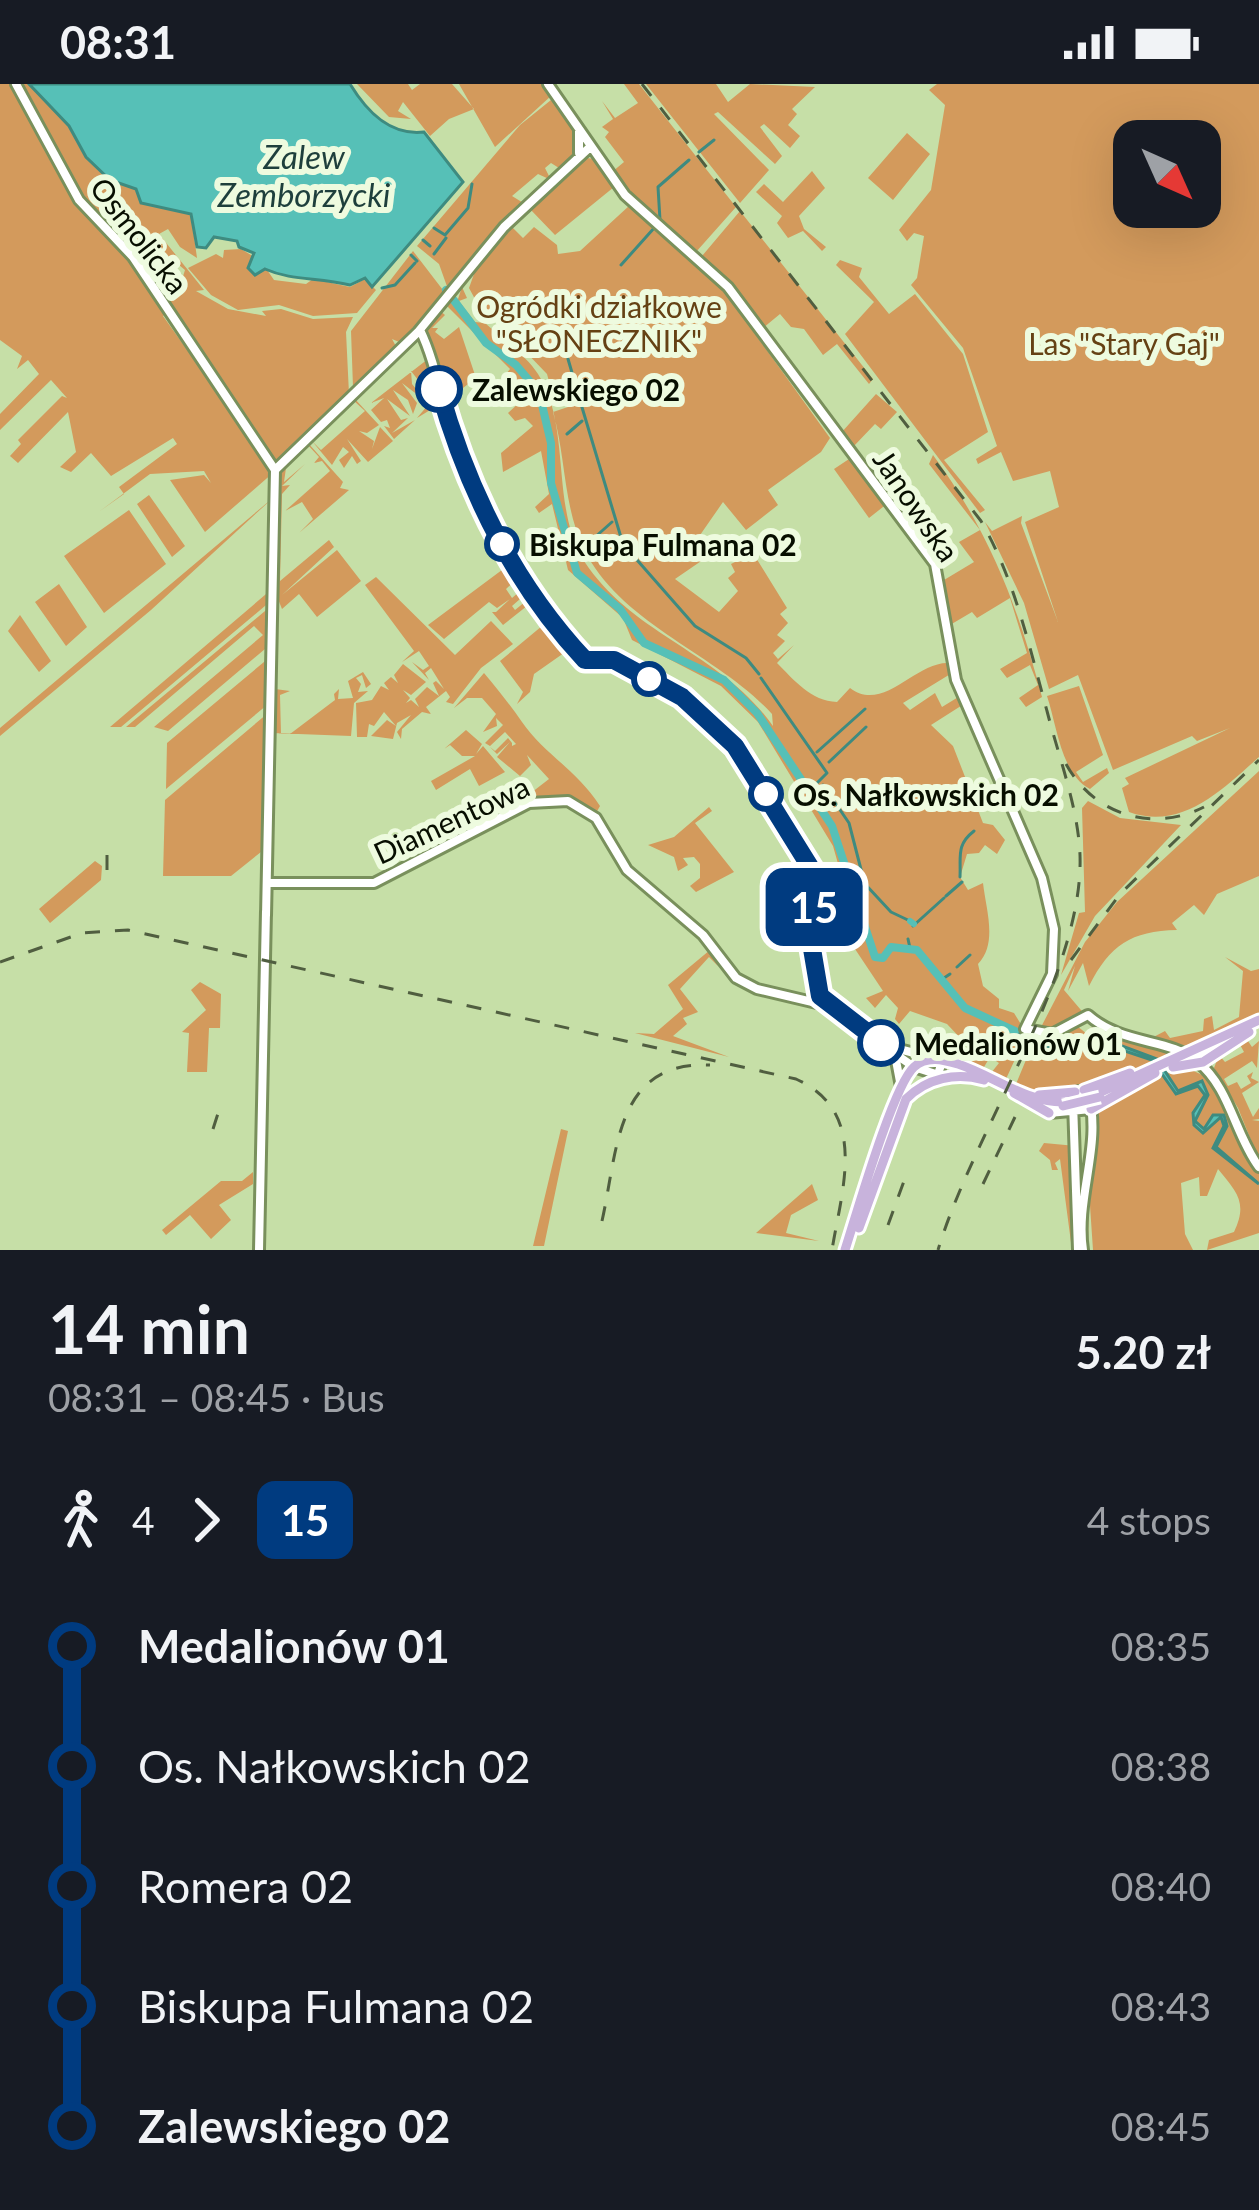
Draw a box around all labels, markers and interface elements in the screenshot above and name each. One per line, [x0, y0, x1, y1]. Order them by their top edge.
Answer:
text: 08:31 [60, 15, 176, 69]
north arrow [1113, 120, 1221, 228]
map controls [1113, 120, 1221, 228]
water label: Zalew Zemborzycki [217, 136, 391, 214]
street label: Osmolicka [84, 170, 196, 300]
park label: Ogródki działkowe "SŁONECZNIK" [476, 288, 722, 358]
park label: Las "Stary Gaj" [1028, 325, 1220, 361]
marker: Zalewskiego 02 [417, 367, 461, 411]
place label: Zalewskiego 02 [472, 371, 680, 407]
street label: Janowska [867, 442, 967, 568]
place label: Biskupa Fulmana 02 [529, 526, 797, 562]
marker: Biskupa Fulmana 02 [486, 528, 518, 560]
unlabelled marker [633, 663, 665, 695]
street label: Diamentowa [368, 767, 534, 871]
place label: Os. Nałkowskich 02 [793, 776, 1059, 812]
marker: Os. Nałkowskich 02 [750, 778, 782, 810]
line badge: 15 [760, 868, 868, 946]
text: 15 [790, 882, 838, 932]
marker: Medalionów 01 [859, 1021, 903, 1065]
place label: Medalionów 01 [914, 1025, 1122, 1061]
text: 14 min [48, 1289, 250, 1368]
text: 5.20 zł [1076, 1325, 1211, 1379]
text: 08:31 – 08:45 · Bus [48, 1374, 385, 1420]
icon: walk [48, 1487, 114, 1553]
icon: forward [173, 1487, 239, 1553]
text: 15 [281, 1495, 329, 1545]
text: 4 [132, 1497, 155, 1543]
text: 4 stops [1087, 1497, 1211, 1543]
text: Medalionów 01 [138, 1619, 450, 1673]
text: 08:35 [1111, 1623, 1211, 1669]
text: Os. Nałkowskich 02 [138, 1739, 531, 1793]
text: 08:38 [1111, 1743, 1211, 1789]
text: Romera 02 [138, 1859, 353, 1913]
text: 08:40 [1111, 1863, 1211, 1909]
text: Biskupa Fulmana 02 [138, 1979, 534, 2033]
text: 08:43 [1111, 1983, 1211, 2029]
text: Zalewskiego 02 [138, 2099, 450, 2153]
text: 08:45 [1111, 2103, 1211, 2149]

